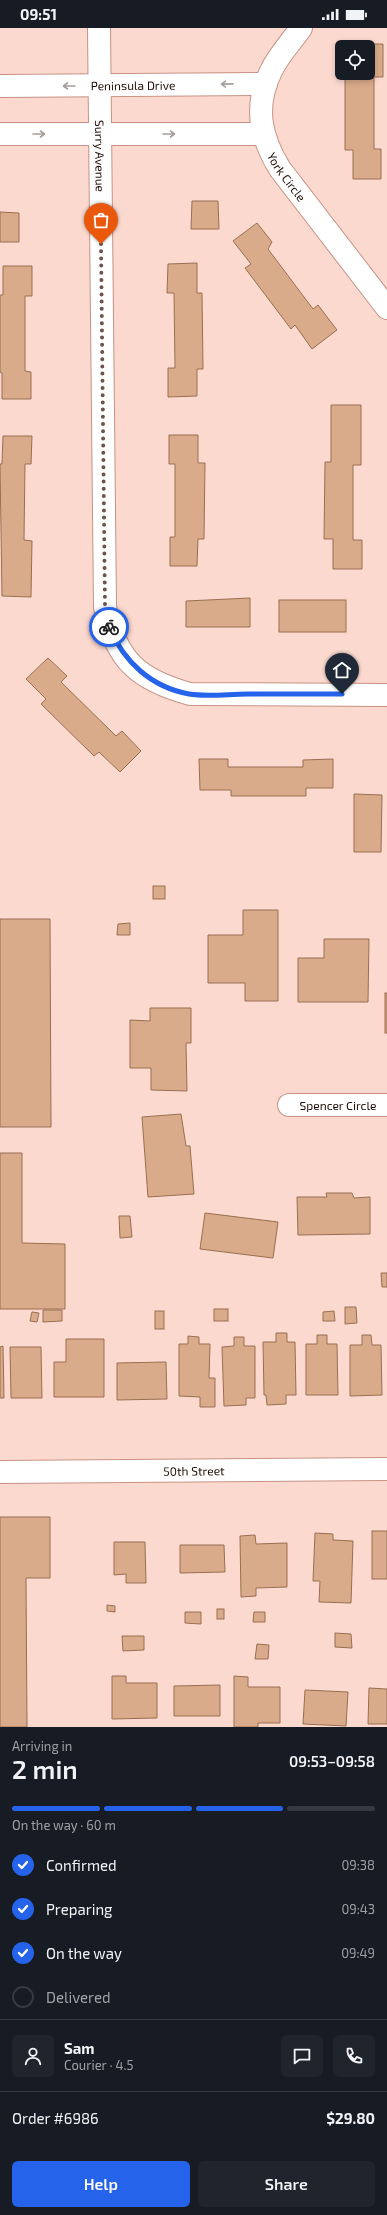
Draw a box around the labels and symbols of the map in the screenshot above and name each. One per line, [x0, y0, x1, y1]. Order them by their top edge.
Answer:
street label: Peninsula Drive [91, 78, 175, 92]
one-way arrow [221, 80, 234, 88]
one-way arrow [63, 82, 76, 90]
street label: Surry Avenue [93, 120, 108, 192]
one-way arrow [32, 130, 45, 138]
one-way arrow [162, 130, 175, 138]
street label: York Circle [265, 150, 309, 204]
pin [84, 203, 118, 244]
courier [89, 607, 129, 647]
pin [325, 653, 359, 694]
street label: Spencer Circle [299, 1098, 377, 1112]
street label: 50th Street [163, 1463, 225, 1478]

